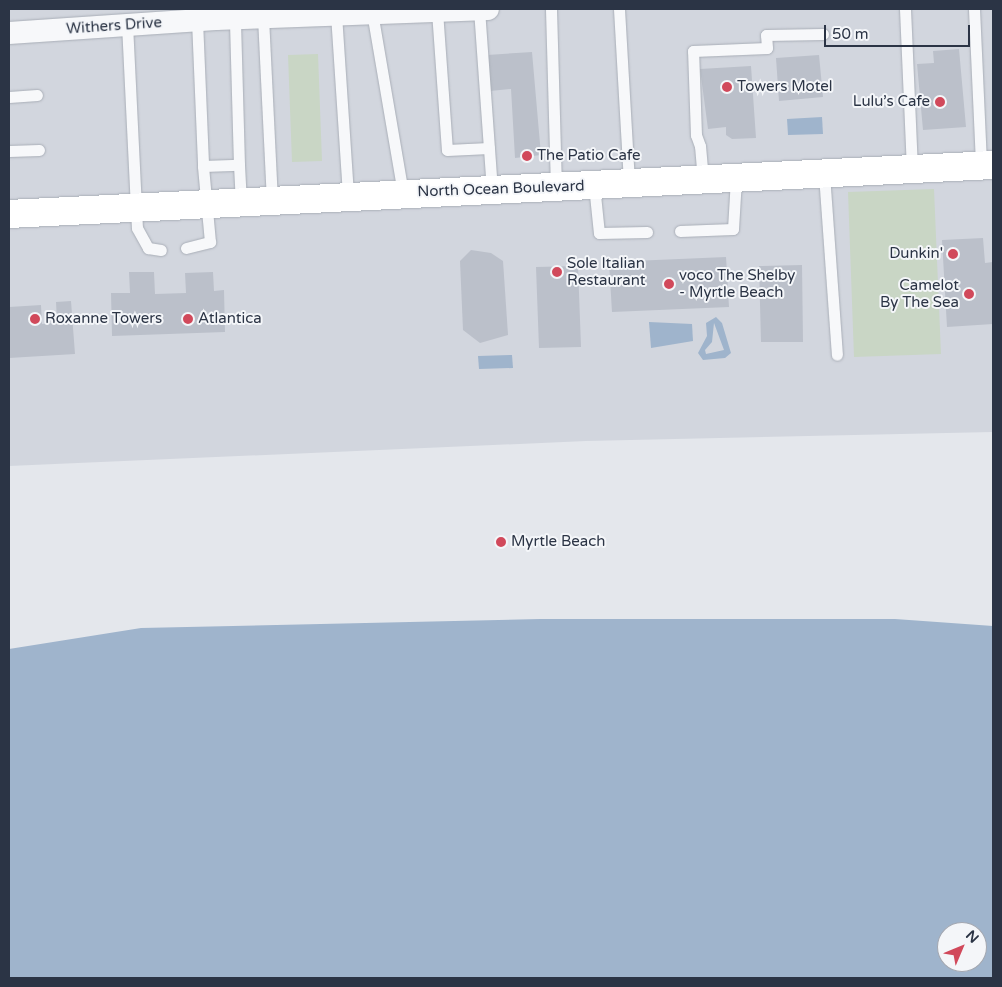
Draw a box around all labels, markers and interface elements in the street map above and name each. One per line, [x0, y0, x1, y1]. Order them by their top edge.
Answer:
street label: Withers Drive [66, 14, 162, 38]
scale bar [827, 15, 973, 47]
text: 50 m [832, 25, 869, 43]
place label: Towers Motel [737, 78, 832, 96]
marker: Towers Motel [721, 81, 733, 93]
place label: Lulu’s Cafe [853, 93, 930, 111]
marker: Lulu’s Cafe [934, 96, 946, 108]
place label: The Patio Cafe [537, 147, 640, 165]
marker: The Patio Cafe [521, 150, 533, 162]
street label: North Ocean Boulevard [417, 177, 585, 201]
place label: Dunkin' [889, 245, 943, 263]
marker: Dunkin' [947, 248, 959, 260]
place label: Sole Italian Restaurant [567, 254, 645, 289]
marker: Sole Italian Restaurant [551, 266, 563, 278]
place label: voco The Shelby - Myrtle Beach [679, 266, 795, 301]
place label: Camelot By The Sea [880, 276, 959, 311]
marker: voco The Shelby - Myrtle Beach [663, 278, 675, 290]
marker: Camelot By The Sea [963, 288, 975, 300]
place label: Roxanne Towers [45, 310, 162, 328]
place label: Atlantica [198, 310, 262, 328]
marker: Roxanne Towers [29, 313, 41, 325]
marker: Atlantica [182, 313, 194, 325]
place label: Myrtle Beach [511, 533, 605, 551]
marker: Myrtle Beach [495, 536, 507, 548]
north arrow [937, 922, 987, 972]
text: N [962, 927, 982, 947]

